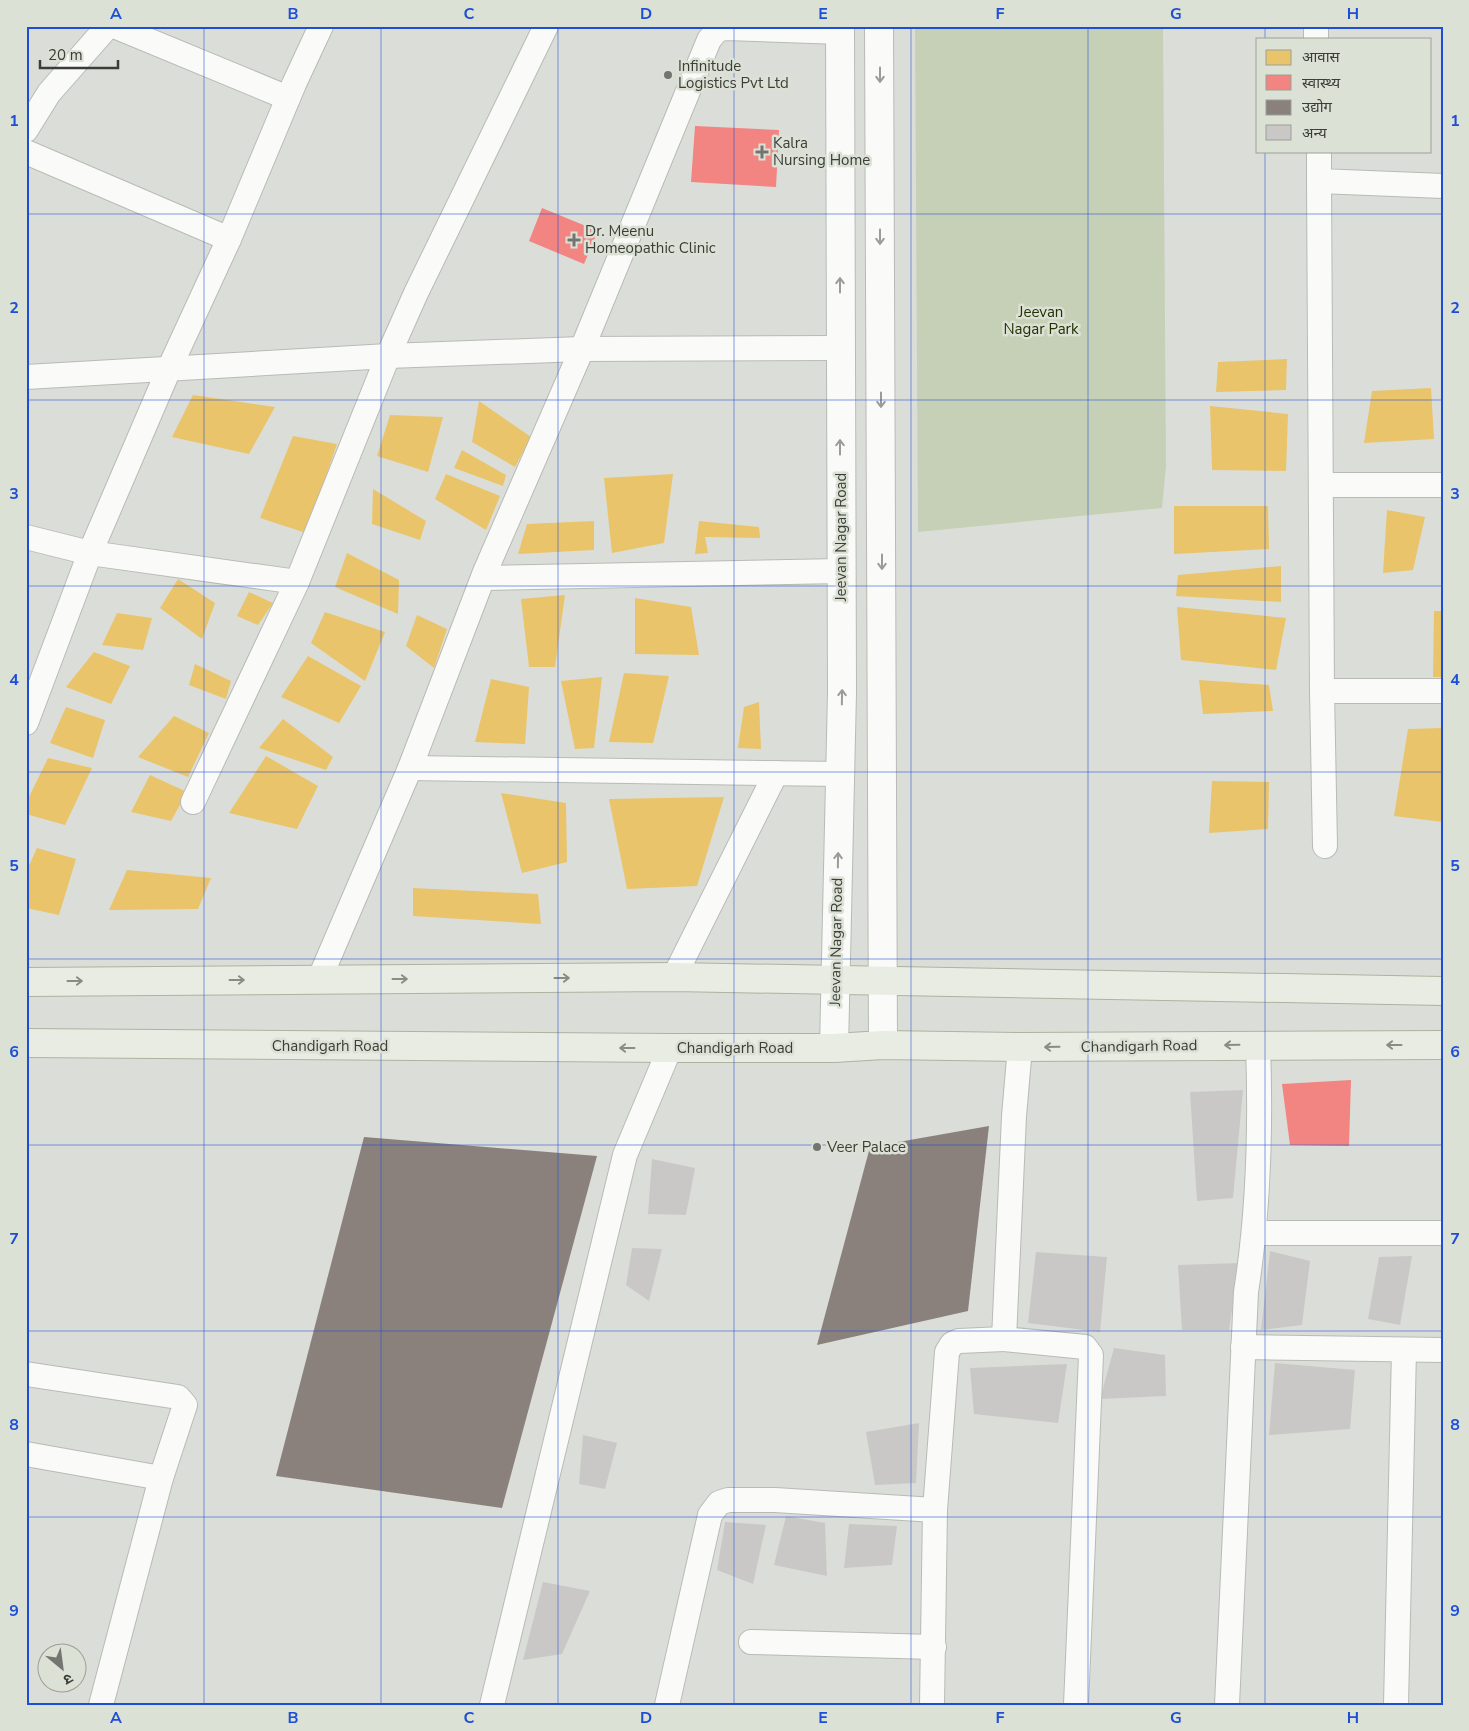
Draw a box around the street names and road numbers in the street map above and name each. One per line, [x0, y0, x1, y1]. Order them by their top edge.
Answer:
street label: Jeevan Nagar Road [831, 473, 851, 602]
street label: Jeevan Nagar Road [825, 878, 847, 1007]
street label: Chandigarh Road [1080, 1035, 1198, 1057]
street label: Chandigarh Road [272, 1036, 388, 1056]
street label: Chandigarh Road [677, 1038, 793, 1058]

